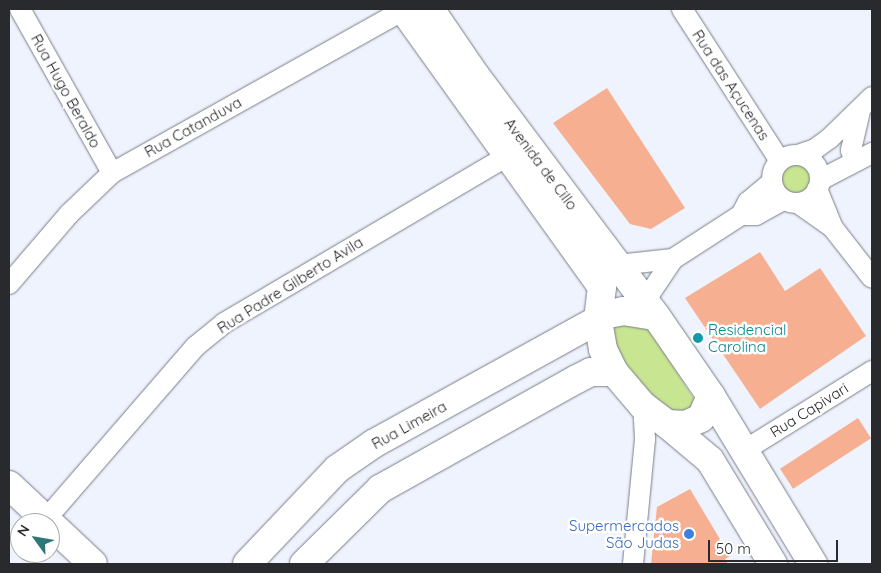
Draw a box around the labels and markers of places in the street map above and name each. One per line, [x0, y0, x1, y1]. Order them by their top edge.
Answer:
place label: Residencial Carolina [708, 320, 786, 355]
marker: Residencial Carolina [692, 332, 704, 344]
place label: Supermercados São Judas [569, 516, 679, 551]
marker: Supermercados São Judas [683, 528, 695, 540]

